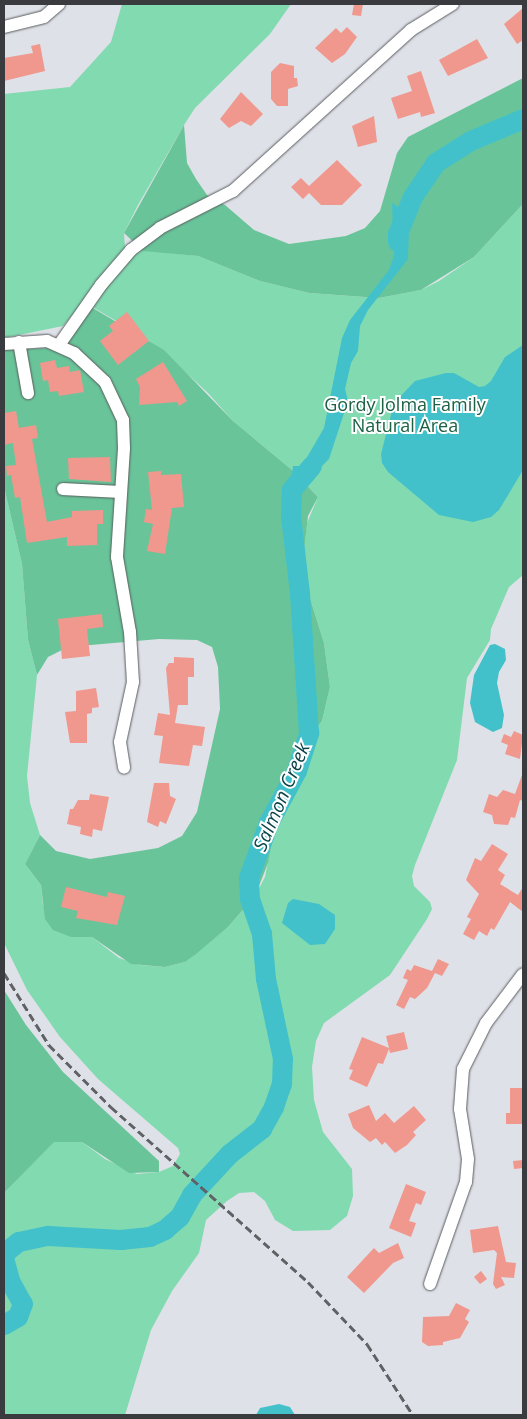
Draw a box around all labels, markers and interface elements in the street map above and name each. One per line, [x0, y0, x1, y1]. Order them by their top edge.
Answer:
park label: Gordy Jolma Family Natural Area [324, 394, 486, 436]
water label: Salmon Creek [249, 740, 315, 854]

